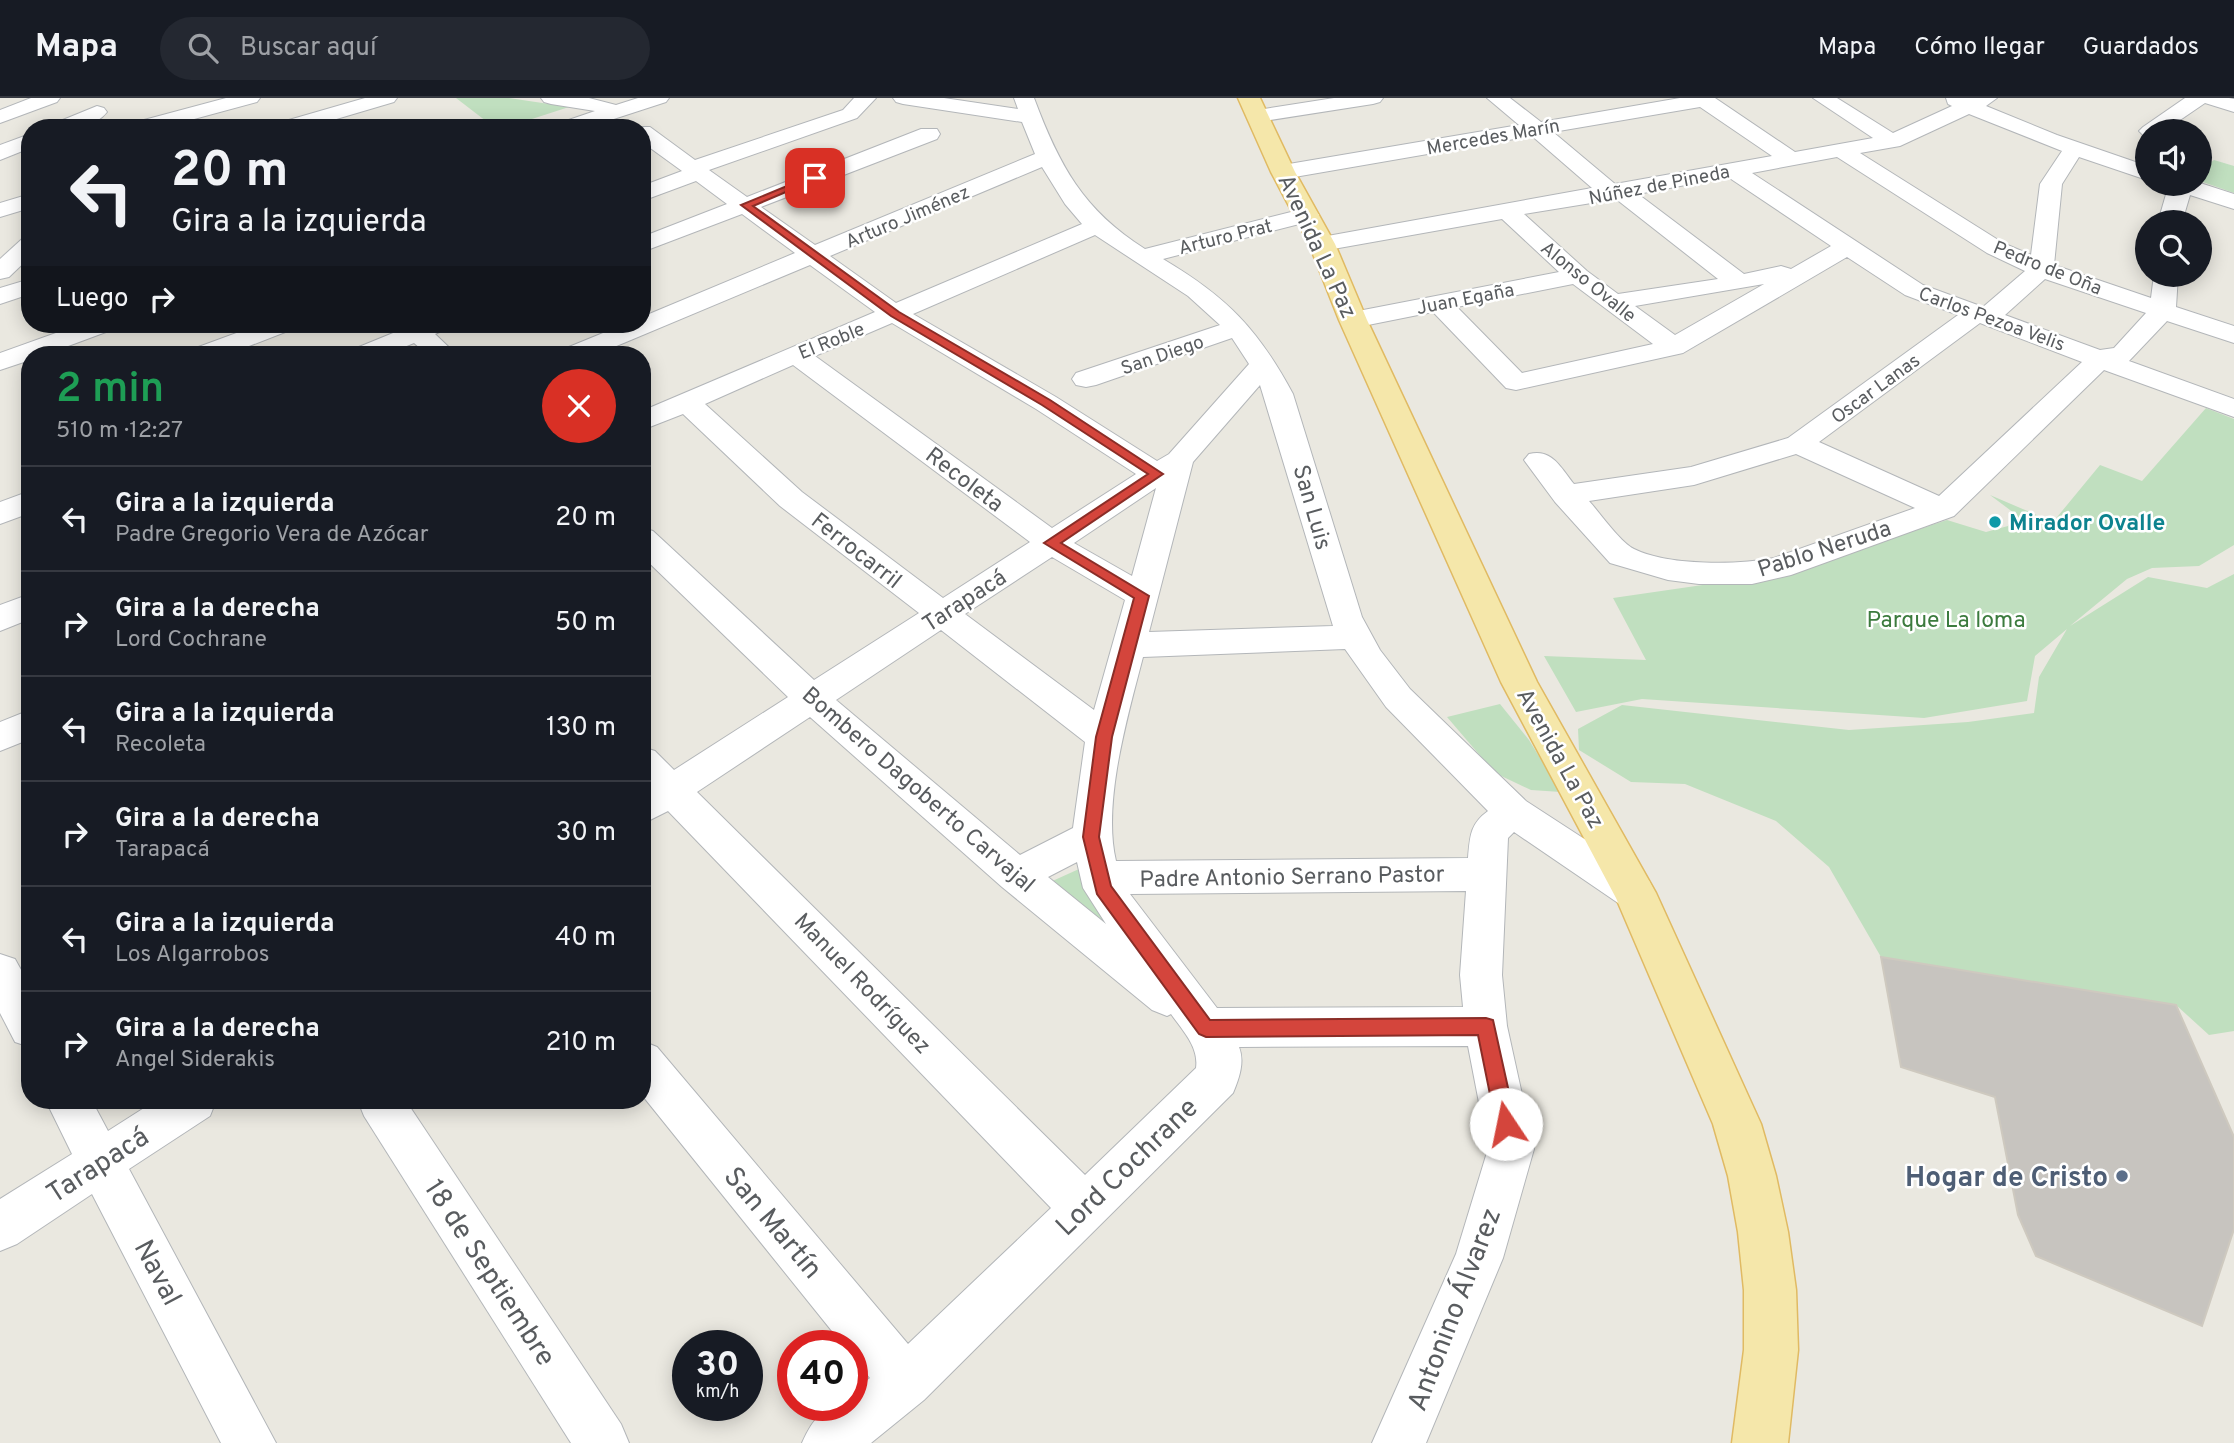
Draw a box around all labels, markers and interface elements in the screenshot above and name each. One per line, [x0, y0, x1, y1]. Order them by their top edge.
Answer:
search box [160, 17, 650, 80]
text: Mapa [35, 27, 118, 69]
icon: search [184, 29, 222, 67]
text: Buscar aquí [240, 32, 377, 65]
text: Mapa [1818, 33, 1876, 63]
text: Cómo llegar [1914, 33, 2045, 63]
text: Guardados [2083, 33, 2199, 63]
street label: Mercedes Marín [1425, 114, 1562, 161]
map controls [2135, 119, 2212, 287]
button: sound [2135, 119, 2212, 196]
text: 20 m [171, 142, 288, 204]
icon: left [56, 147, 147, 238]
pin [785, 148, 845, 208]
icon: arrive [796, 159, 834, 197]
street label: Núñez de Pineda [1587, 161, 1732, 211]
street label: Avenida La Paz [1270, 170, 1362, 324]
street label: Arturo Jiménez [842, 181, 973, 255]
text: Gira a la izquierda [171, 203, 427, 243]
button: search [2135, 210, 2212, 287]
street label: Arturo Prat [1176, 215, 1275, 261]
street label: Pedro de Oña [1989, 236, 2105, 302]
street label: Alonso Ovalle [1535, 237, 1640, 328]
street label: Juan Egaña [1414, 279, 1516, 321]
icon: right [143, 280, 181, 318]
street label: Carlos Pezoa Velis [1915, 282, 2068, 358]
text: Luego [56, 283, 129, 316]
street label: El Roble [795, 318, 868, 366]
street label: San Diego [1118, 330, 1207, 381]
street label: Oscar Lanas [1827, 349, 1925, 430]
text: 2 min [56, 364, 164, 417]
button: close [542, 369, 616, 443]
text: 510 m · 12:27 [56, 417, 183, 446]
street label: Recoleta [919, 442, 1008, 520]
street label: San Luis [1285, 462, 1337, 553]
text: Gira a la izquierda [115, 488, 334, 521]
icon: left [56, 500, 94, 538]
text: 20 m [555, 502, 616, 535]
street label: Ferrocarril [804, 508, 907, 596]
place label: Mirador Ovalle [2009, 510, 2165, 539]
marker: Mirador Ovalle [1987, 514, 2003, 530]
street label: Pablo Neruda [1754, 515, 1895, 586]
text: Padre Gregorio Vera de Azócar [115, 521, 429, 550]
street label: Tarapacá [918, 564, 1013, 640]
text: Gira a la derecha [115, 593, 320, 626]
icon: right [56, 605, 94, 643]
text: 50 m [555, 607, 616, 640]
park label: Parque La loma [1866, 607, 2026, 636]
text: Lord Cochrane [115, 626, 267, 655]
street label: Bombero Dagoberto Carvajal [795, 682, 1040, 900]
street label: Avenida La Paz [1508, 684, 1609, 834]
text: Gira a la izquierda [115, 698, 334, 731]
icon: left [56, 710, 94, 748]
text: 130 m [546, 712, 616, 745]
text: Recoleta [115, 731, 206, 760]
text: Gira a la derecha [115, 803, 320, 836]
icon: right [56, 815, 94, 853]
text: 30 m [556, 817, 616, 850]
text: Tarapacá [115, 836, 210, 865]
street label: Padre Antonio Serrano Pastor [1139, 861, 1445, 896]
text: Gira a la izquierda [115, 908, 334, 941]
street label: Manuel Rodríguez [787, 908, 936, 1061]
icon: left [56, 920, 94, 958]
text: 40 m [555, 922, 616, 955]
text: Los Algarrobos [115, 941, 270, 970]
text: Gira a la derecha [115, 1013, 320, 1046]
icon: right [56, 1025, 94, 1063]
text: 210 m [546, 1027, 616, 1060]
text: Angel Siderakis [115, 1046, 275, 1075]
position arrow [1469, 1087, 1543, 1161]
street label: Lord Cochrane [1049, 1091, 1207, 1245]
street label: Tarapacá [41, 1120, 157, 1213]
street label: San Martín [714, 1160, 829, 1287]
place label: Hogar de Cristo [1905, 1161, 2108, 1197]
marker: Hogar de Cristo [2114, 1168, 2130, 1184]
street label: 18 de Septiembre [415, 1173, 562, 1374]
street label: Antonino Álvarez [1399, 1203, 1511, 1417]
street label: Naval [124, 1234, 189, 1313]
speed limit sign: 40 [777, 1330, 868, 1421]
text: 30 [696, 1344, 739, 1388]
text: km/h [696, 1381, 739, 1404]

